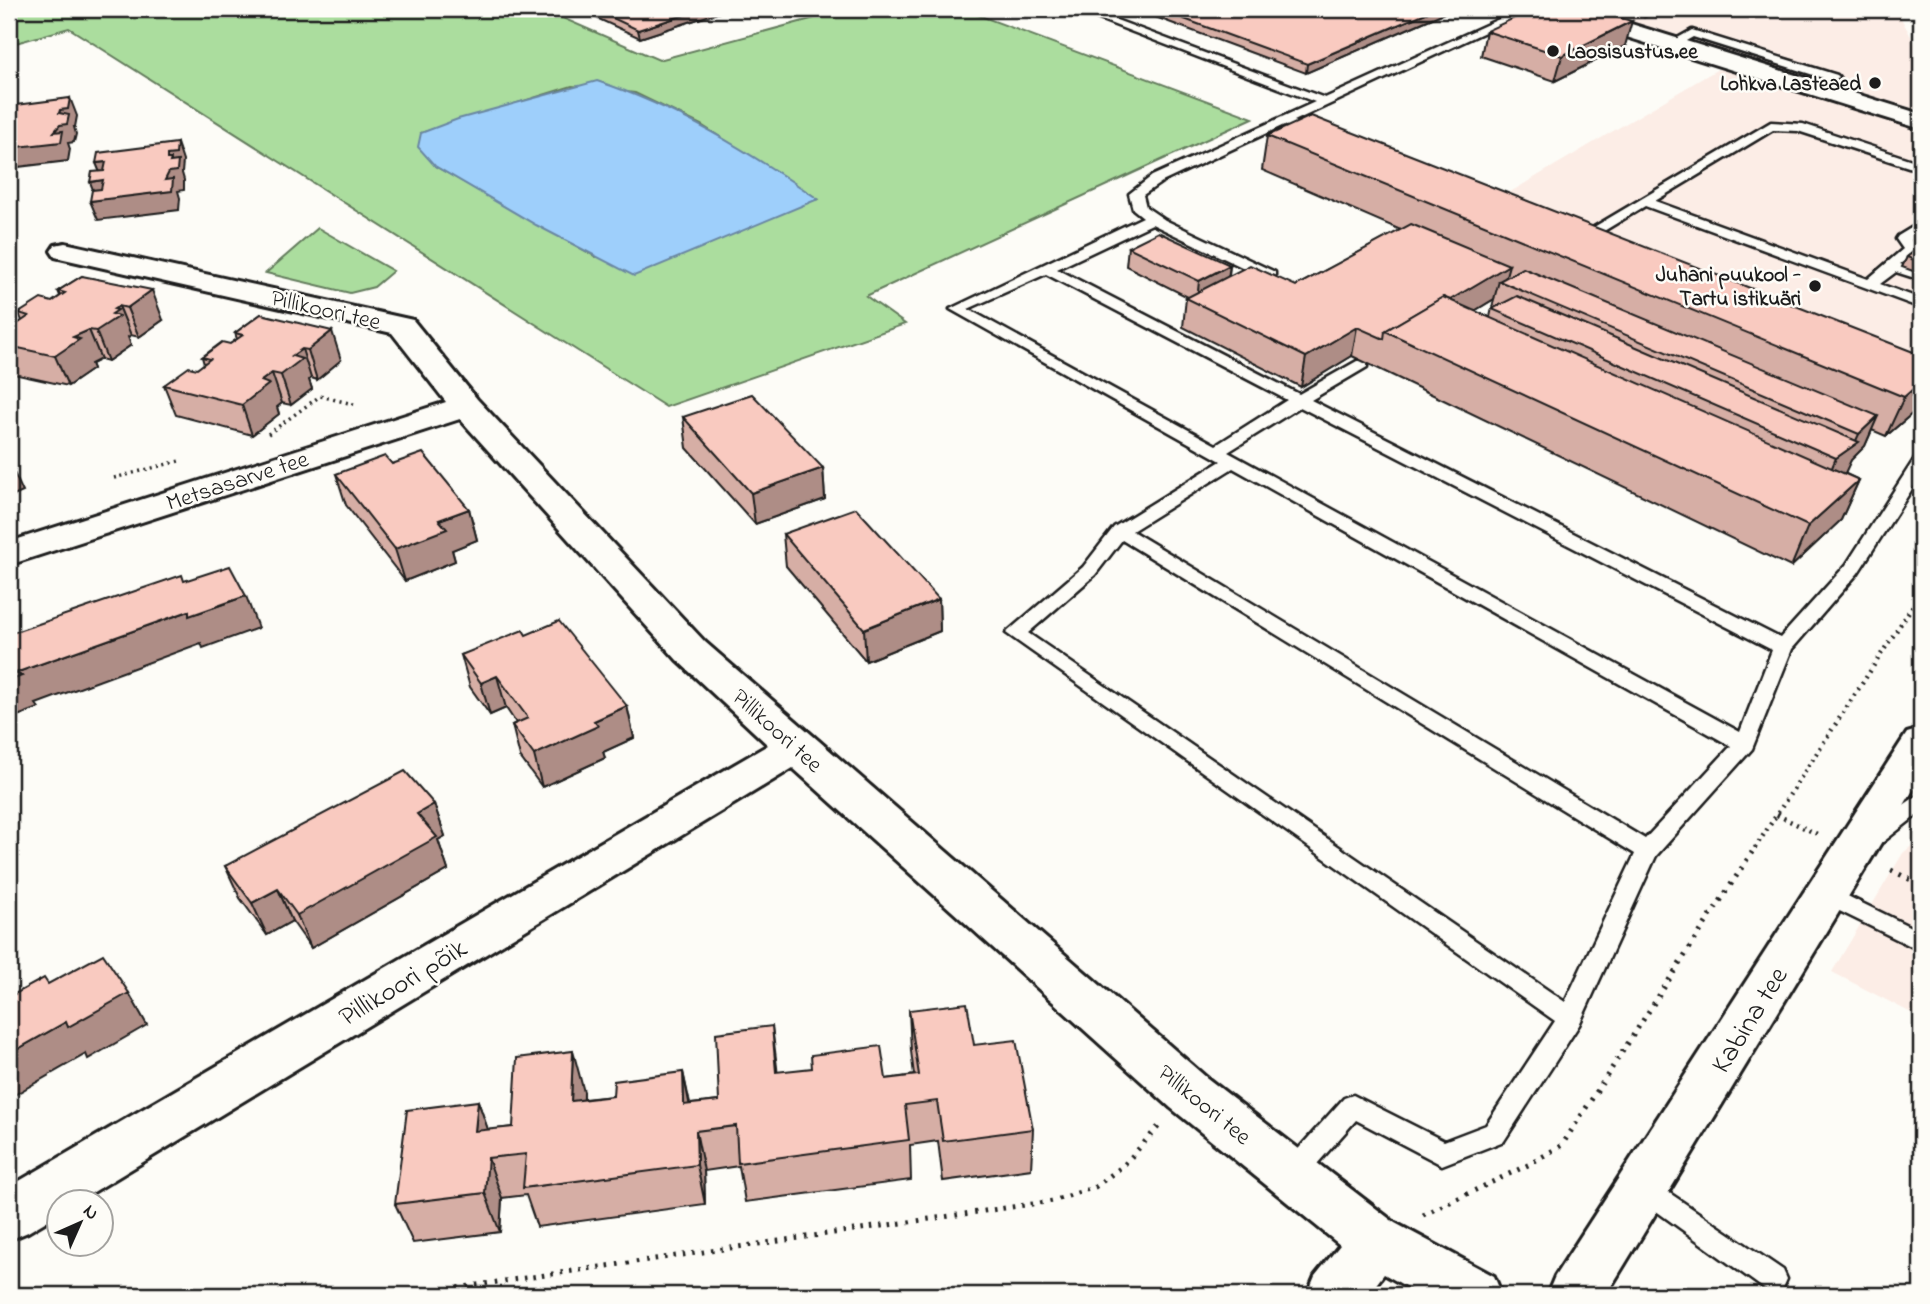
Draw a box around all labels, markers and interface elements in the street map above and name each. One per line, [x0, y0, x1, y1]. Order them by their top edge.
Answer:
place label: Laosisustus.ee [1567, 38, 1698, 68]
marker: Laosisustus.ee [1545, 43, 1561, 59]
place label: Lohkva Lasteaed [1720, 70, 1861, 100]
marker: Lohkva Lasteaed [1867, 75, 1883, 91]
place label: Juhani puukool - Tartu istikuäri [1656, 261, 1801, 315]
marker: Juhani puukool - Tartu istikuäri [1807, 278, 1823, 294]
street label: Pillikoori tee [267, 282, 384, 341]
street label: Metsasarve tee [162, 443, 314, 522]
street label: Pillikoori tee [723, 681, 830, 782]
street label: Pillikoori põik [332, 929, 476, 1038]
street label: Kabina tee [1702, 959, 1800, 1082]
street label: Pillikoori tee [1149, 1057, 1258, 1155]
north arrow [46, 1188, 116, 1258]
text: N [76, 1199, 104, 1227]

